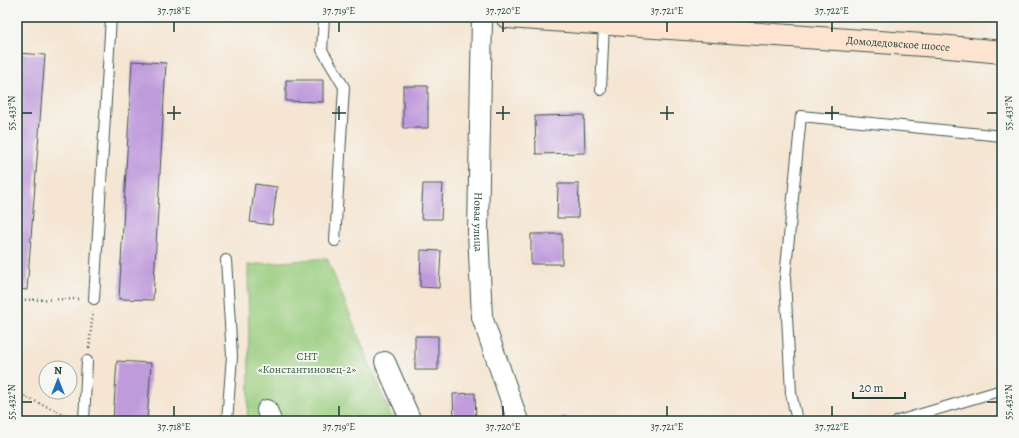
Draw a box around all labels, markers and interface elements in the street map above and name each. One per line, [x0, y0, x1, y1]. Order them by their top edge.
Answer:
text: 37.718°E [158, 4, 190, 17]
text: 37.719°E [323, 4, 355, 17]
text: 37.720°E [486, 4, 520, 17]
text: 37.721°E [651, 4, 683, 17]
text: 37.722°E [815, 4, 849, 17]
street label: Домодедовское шоссе [846, 33, 951, 55]
text: 55.433°N [5, 96, 18, 130]
text: 55.433°N [1002, 96, 1015, 130]
street label: Новая улица [470, 192, 486, 253]
park label: СНТ «Константиновец-2» [258, 349, 356, 377]
north arrow [38, 360, 78, 400]
text: N [54, 363, 62, 378]
scale bar [853, 374, 905, 400]
text: 20 m [859, 380, 883, 396]
text: 55.432°N [5, 384, 18, 420]
text: 55.432°N [1002, 384, 1015, 420]
text: 37.718°E [158, 420, 190, 433]
text: 37.719°E [323, 420, 355, 433]
text: 37.720°E [486, 420, 520, 433]
text: 37.721°E [651, 420, 683, 433]
text: 37.722°E [815, 420, 849, 433]

